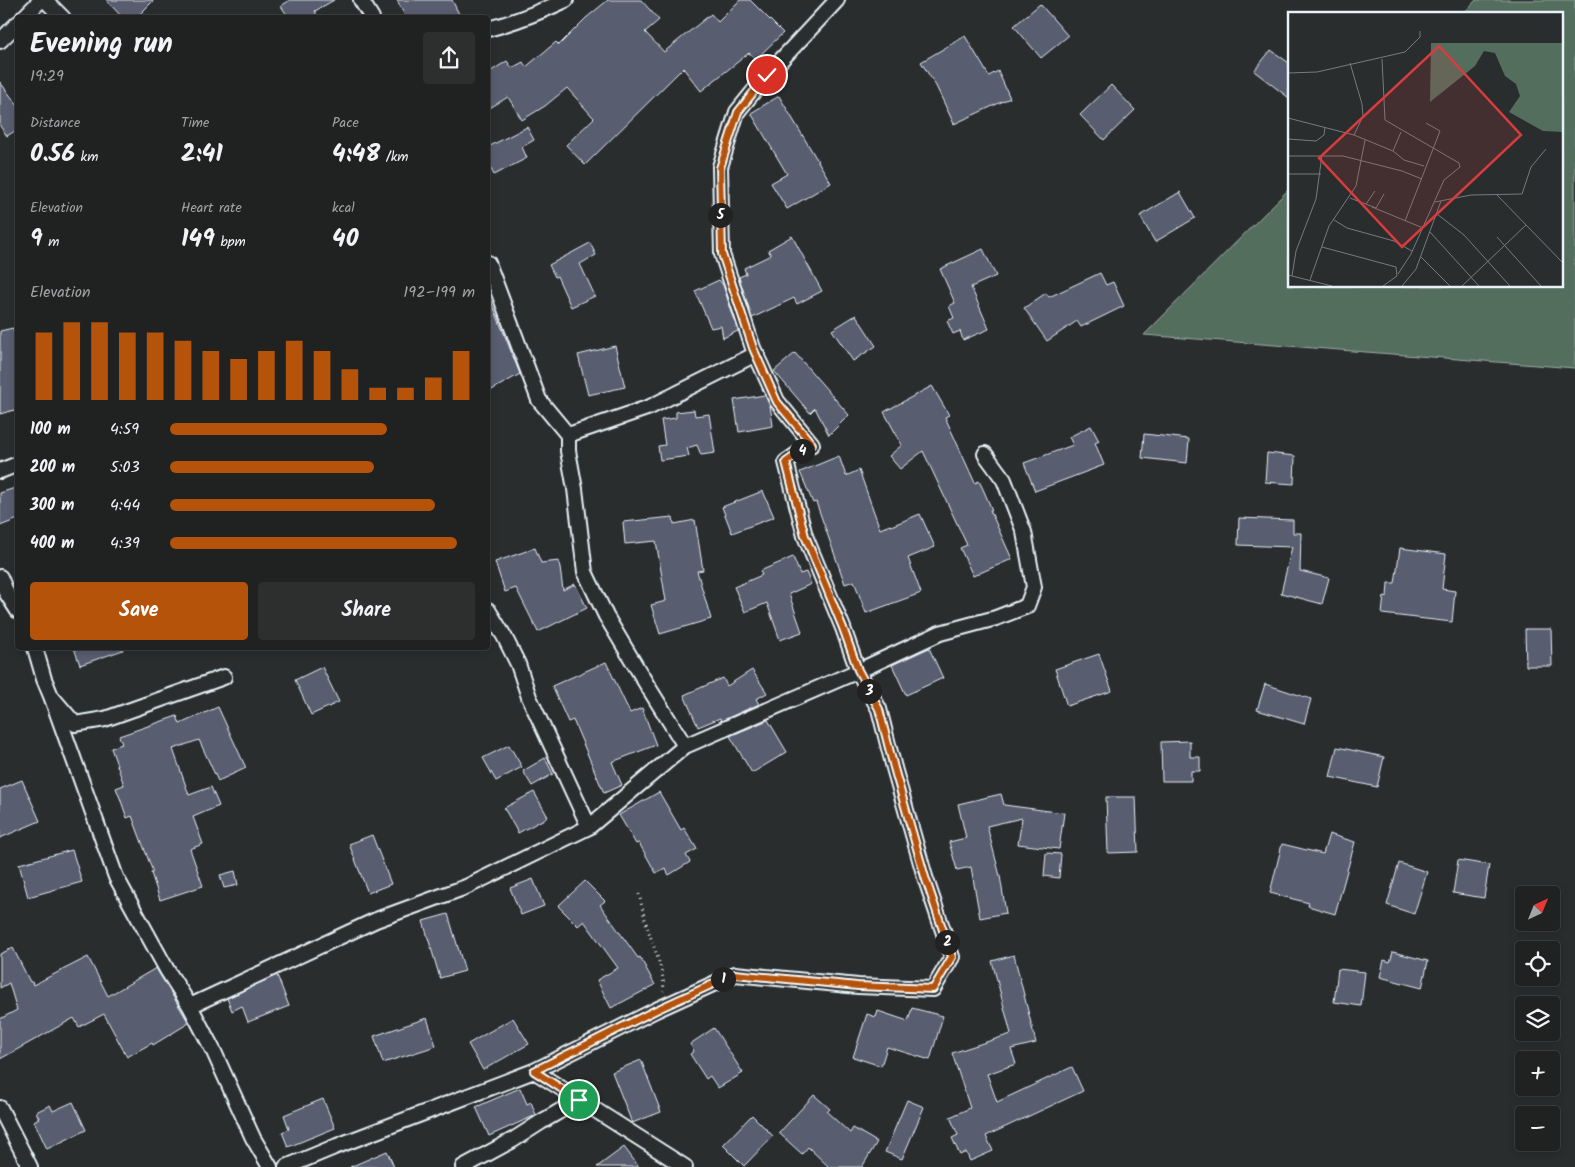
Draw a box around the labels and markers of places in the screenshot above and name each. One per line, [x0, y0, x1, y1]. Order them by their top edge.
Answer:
pin [746, 54, 788, 96]
pin: 5 [708, 202, 732, 228]
pin: 4 [790, 438, 814, 464]
pin: 3 [856, 678, 882, 704]
pin: 2 [934, 930, 960, 954]
pin: 1 [710, 966, 736, 992]
pin [558, 1079, 600, 1121]

